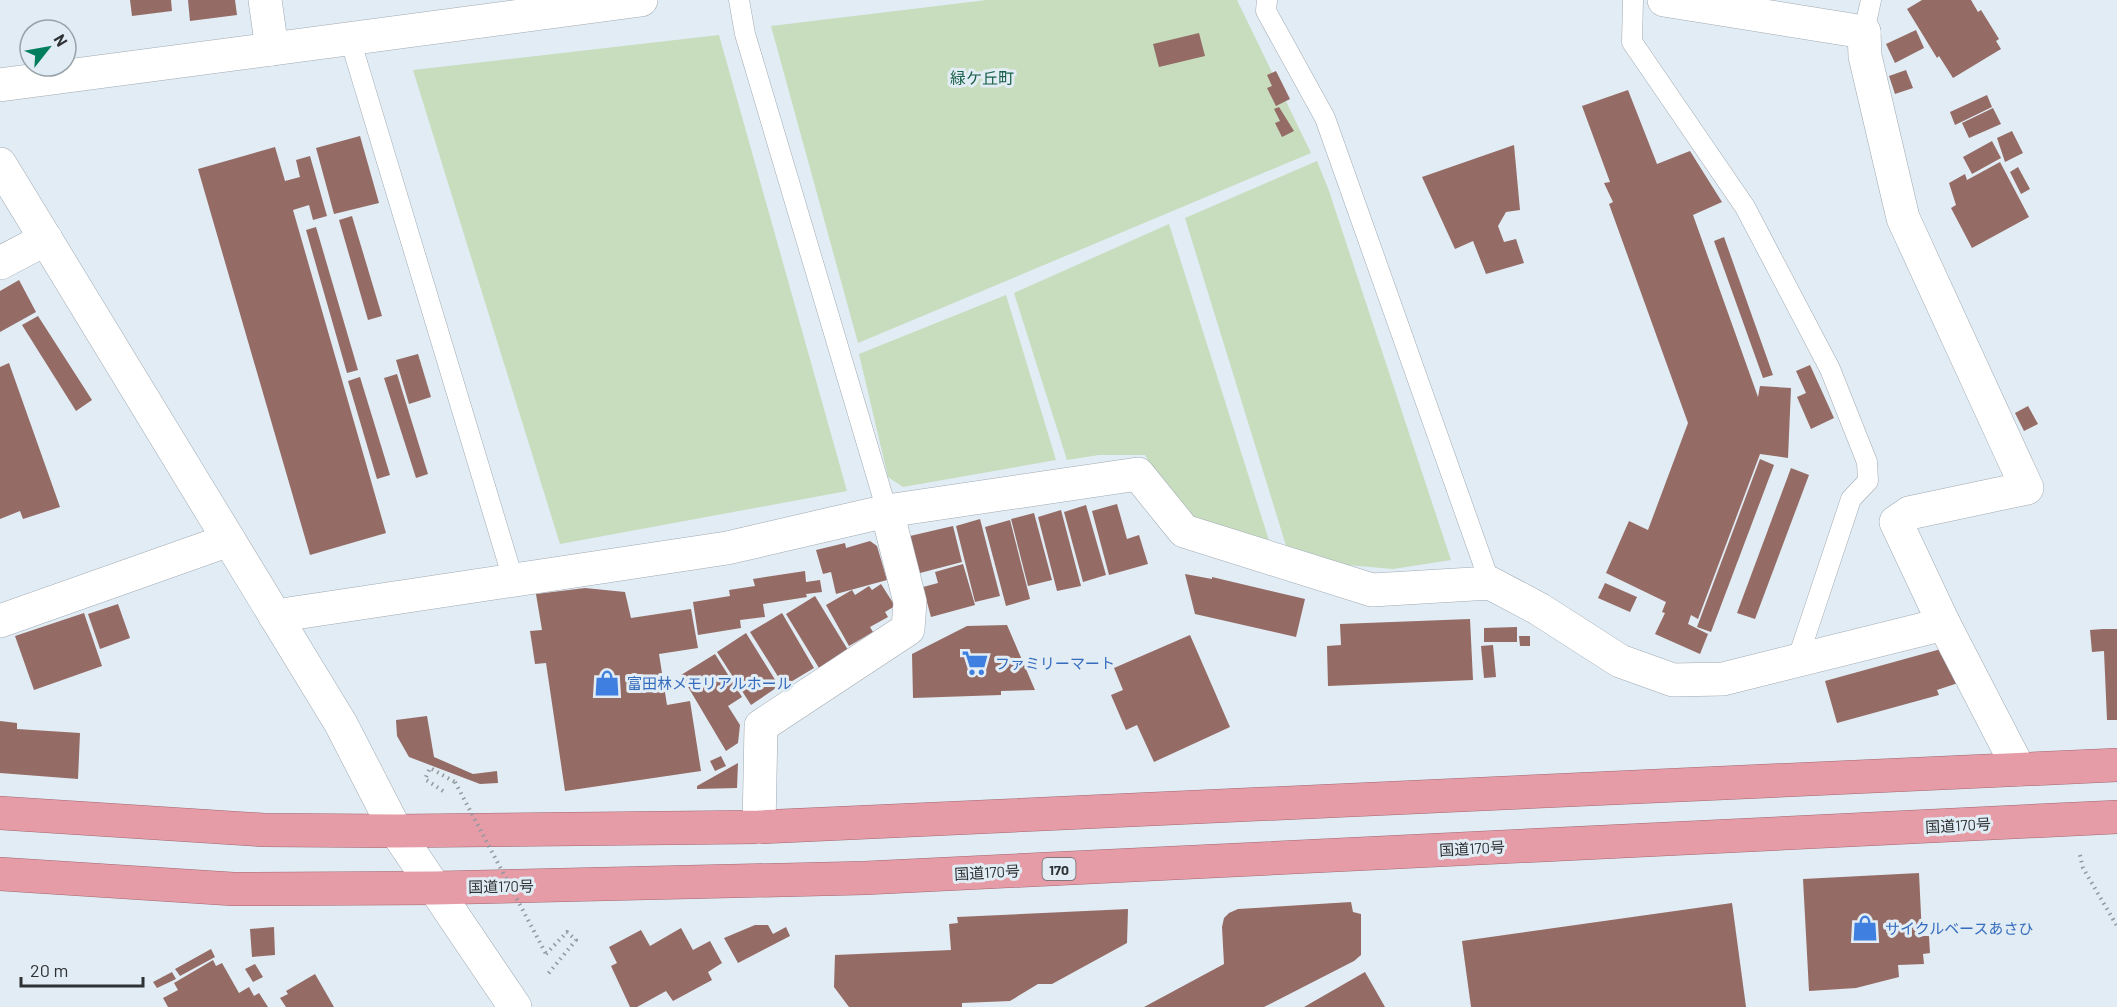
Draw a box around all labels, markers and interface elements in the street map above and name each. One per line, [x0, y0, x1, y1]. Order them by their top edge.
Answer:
north arrow [18, 18, 78, 78]
text: N [50, 31, 72, 49]
district label: 緑ケ丘町 [950, 68, 1014, 87]
supermarket icon: ファミリーマート [960, 648, 990, 678]
place label: ファミリーマート [995, 654, 1115, 672]
shop icon: 富田林メモリアルホール [592, 668, 622, 698]
place label: 富田林メモリアルホール [627, 674, 792, 692]
street label: 国道170号 [1925, 814, 1991, 836]
street label: 国道170号 [1439, 837, 1505, 859]
road number: 170 [1042, 858, 1076, 880]
street label: 国道170号 [954, 861, 1020, 883]
street label: 国道170号 [468, 876, 534, 896]
shop icon: サイクルベースあさひ [1850, 913, 1880, 943]
place label: サイクルベースあさひ [1885, 919, 2034, 937]
scale bar [21, 950, 142, 988]
text: 20 m [30, 959, 68, 981]

